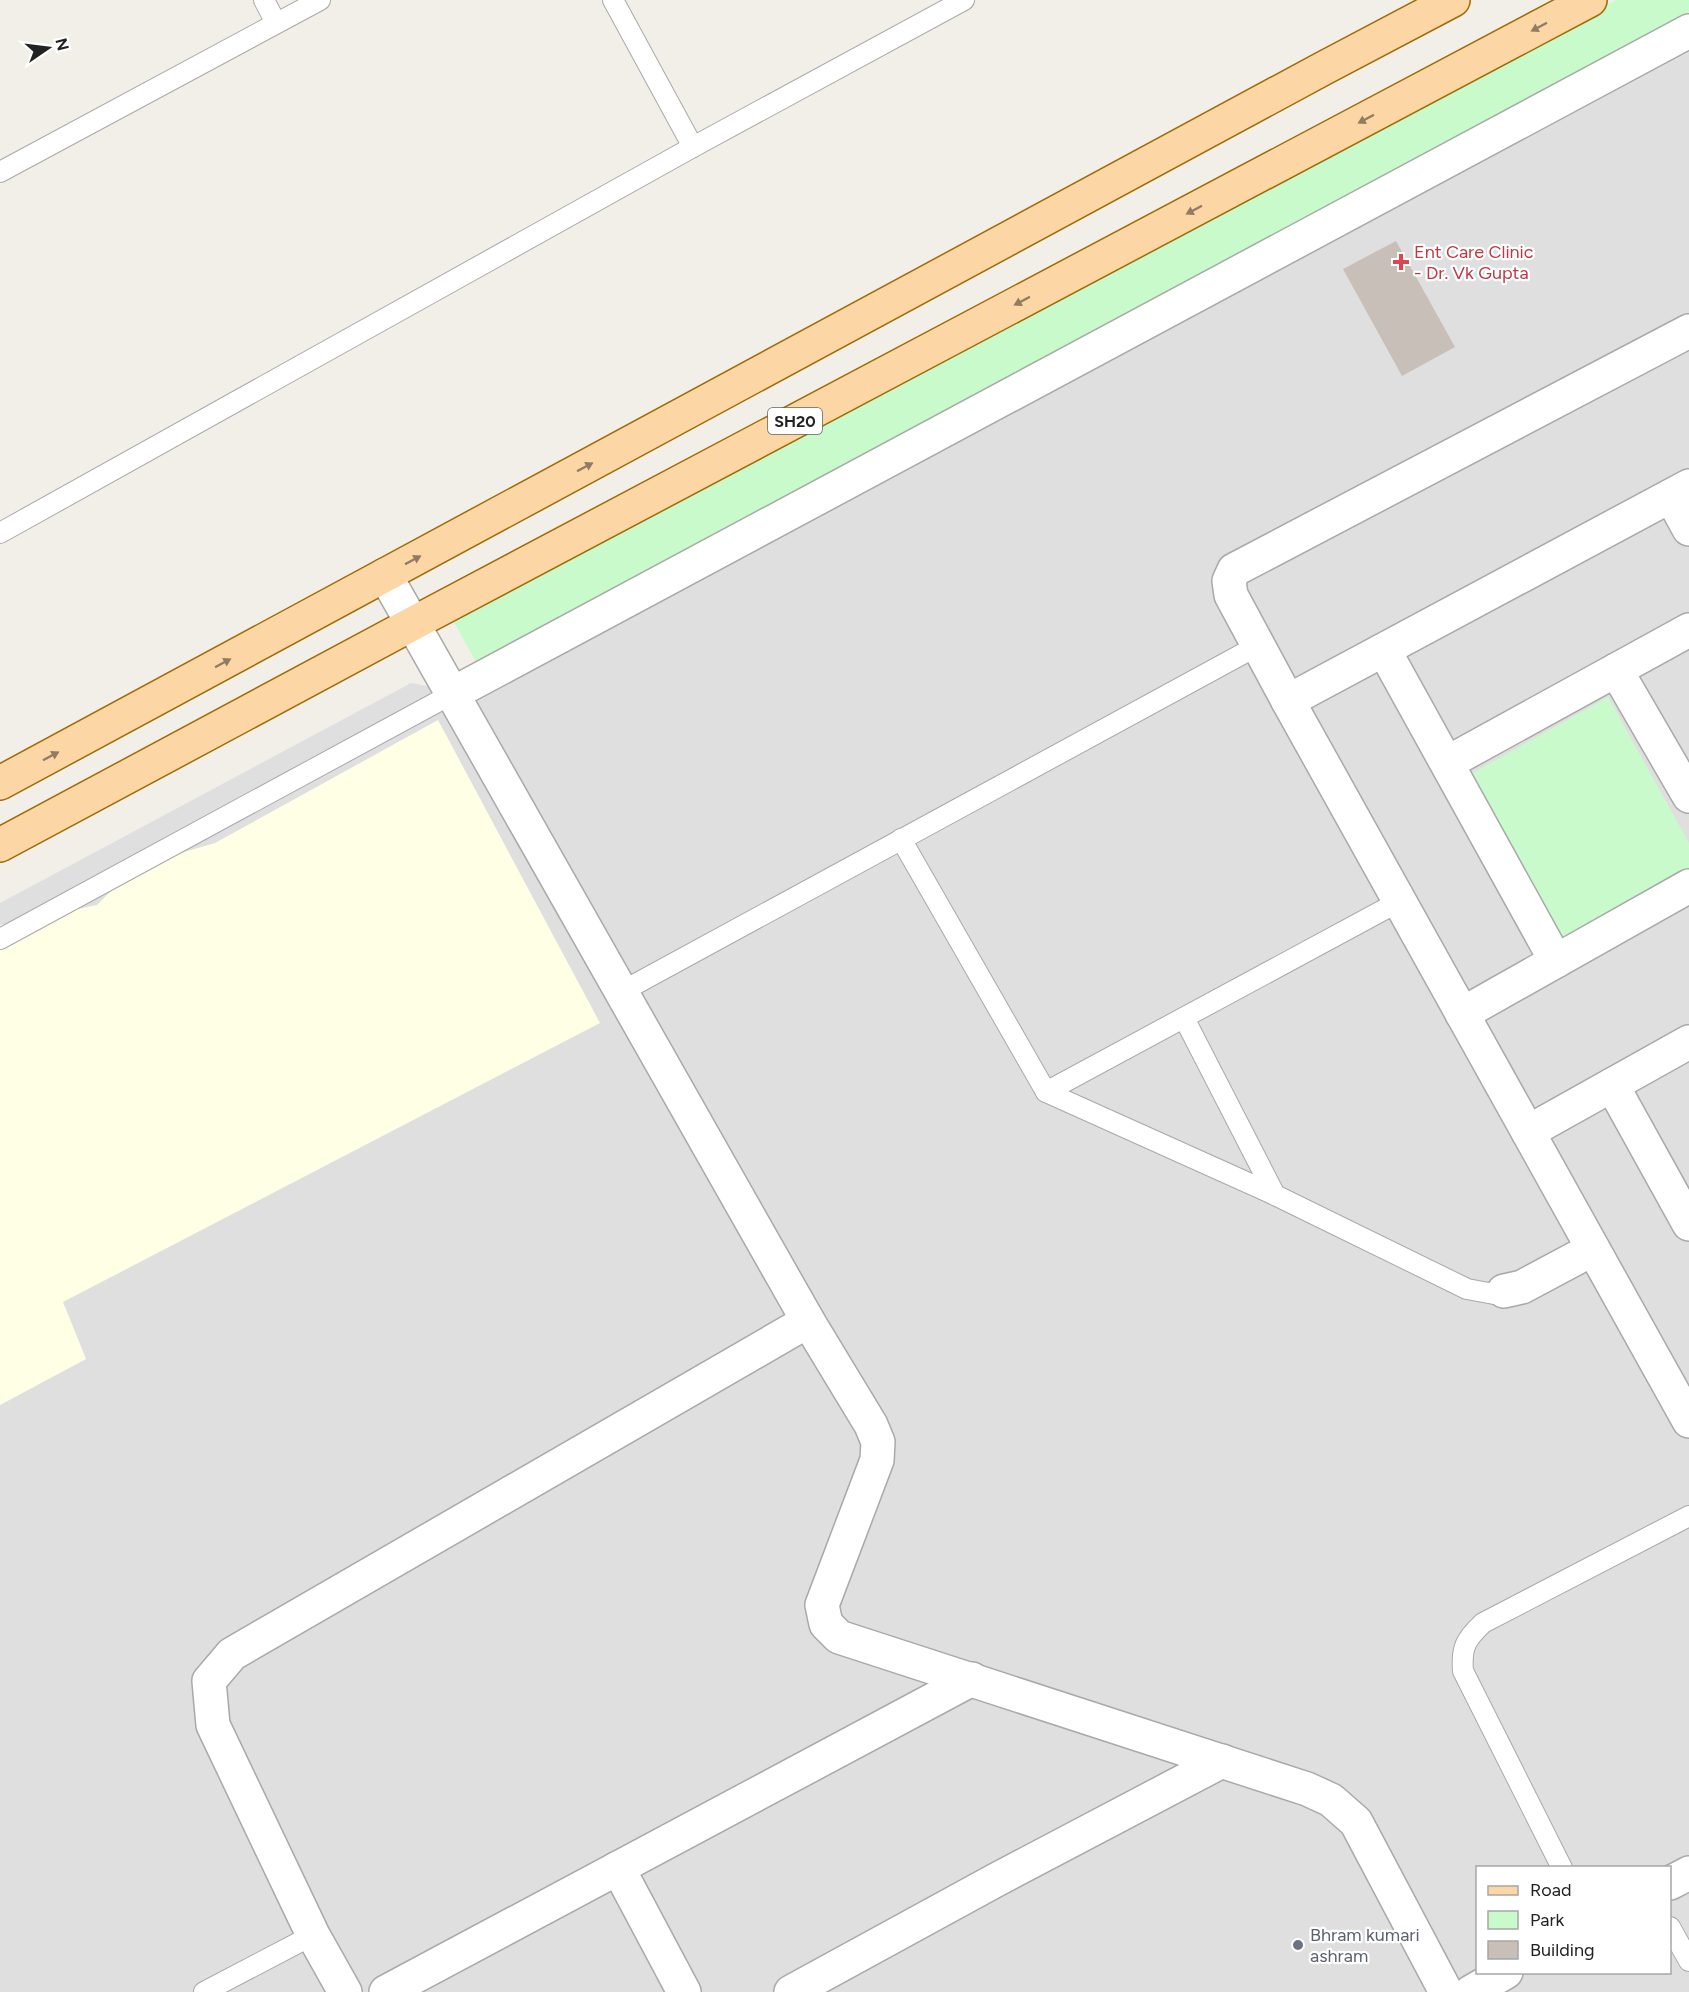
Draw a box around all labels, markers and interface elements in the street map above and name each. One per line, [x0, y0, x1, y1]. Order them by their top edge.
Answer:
north arrow [18, 18, 78, 78]
one-way arrow [1530, 22, 1547, 32]
text: N [51, 36, 73, 53]
one-way arrow [1358, 114, 1375, 124]
one-way arrow [1185, 205, 1202, 215]
place label: Ent Care Clinic - Dr. Vk Gupta [1414, 241, 1534, 284]
marker: Ent Care Clinic - Dr. Vk Gupta [1392, 253, 1410, 271]
one-way arrow [1013, 296, 1030, 306]
road number: SH20 [768, 408, 822, 434]
one-way arrow [576, 462, 593, 472]
one-way arrow [405, 555, 422, 565]
one-way arrow [215, 658, 232, 668]
one-way arrow [43, 751, 60, 760]
legend [1476, 1866, 1671, 1974]
text: Road [1530, 1879, 1571, 1901]
text: Park [1530, 1909, 1565, 1931]
place label: Bhram kumari ashram [1310, 1924, 1420, 1967]
marker: Bhram kumari ashram [1291, 1938, 1305, 1952]
text: Building [1530, 1939, 1595, 1961]

